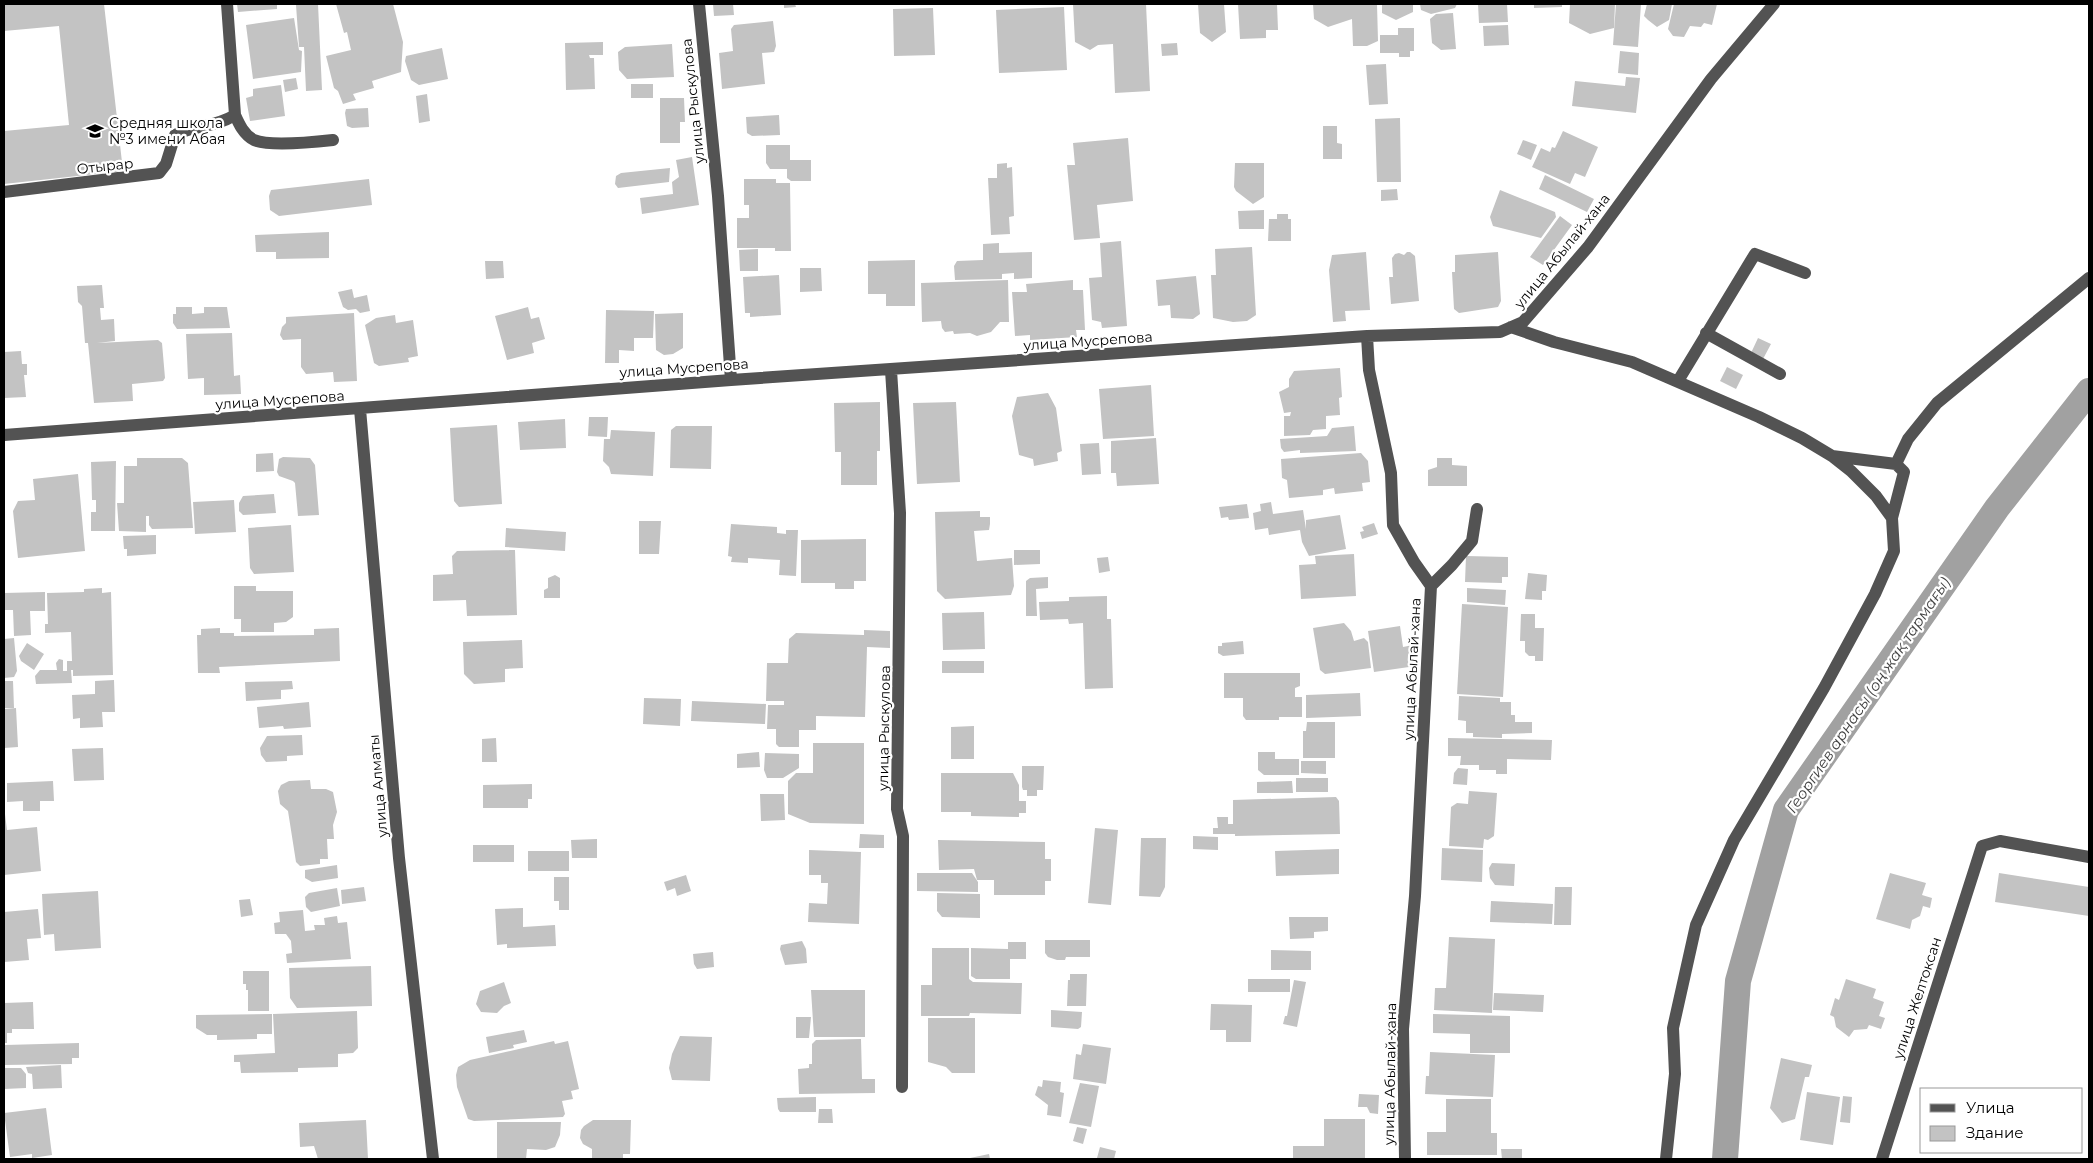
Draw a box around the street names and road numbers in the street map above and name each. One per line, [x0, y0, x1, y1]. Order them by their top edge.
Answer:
street label: улица Рыскулова [677, 38, 709, 165]
street label: Отырар [76, 154, 134, 178]
street label: улица Абылай-хана [1510, 190, 1614, 313]
street label: улица Мусрепова [1022, 328, 1153, 355]
street label: улица Мусрепова [618, 355, 749, 382]
street label: улица Мусрепова [214, 387, 345, 414]
street label: улица Абылай-хана [1399, 597, 1425, 742]
street label: улица Рыскулова [874, 665, 894, 792]
street label: улица Алматы [365, 734, 392, 839]
street label: улица Желтоксан [1889, 935, 1945, 1062]
street label: улица Абылай-хана [1380, 1003, 1400, 1146]

